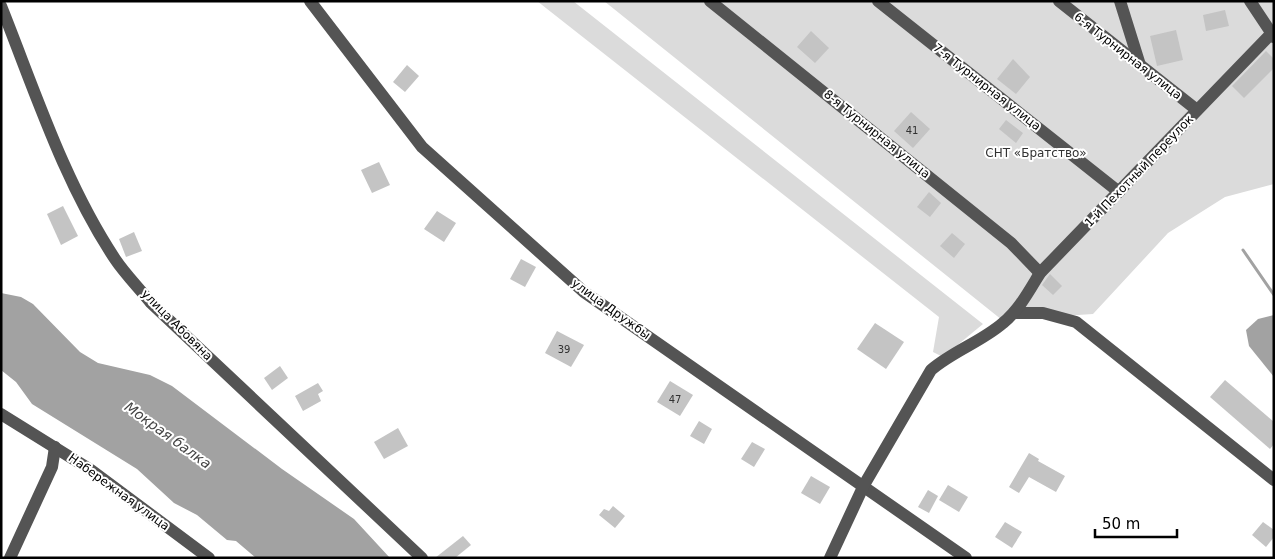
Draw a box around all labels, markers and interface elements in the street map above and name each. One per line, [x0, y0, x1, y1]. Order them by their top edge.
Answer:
street label: 6-я Турнирная улица [1071, 10, 1185, 102]
street label: 7-я Турнирная улица [930, 41, 1044, 133]
street label: 8-я Турнирная улица [821, 87, 933, 181]
street label: 1-й Пехотный переулок [1082, 112, 1196, 230]
house number: 41 [906, 125, 918, 136]
park label: СНТ «Братство» [985, 146, 1087, 160]
street label: улица Дружбы [569, 276, 653, 342]
street label: улица Абовяна [139, 287, 215, 363]
house number: 39 [558, 344, 570, 355]
house number: 47 [669, 394, 681, 405]
water label: Мокрая балка [122, 398, 214, 472]
street label: Набережная улица [66, 451, 172, 533]
scale bar [1095, 506, 1178, 538]
text: 50 m [1102, 515, 1140, 533]

